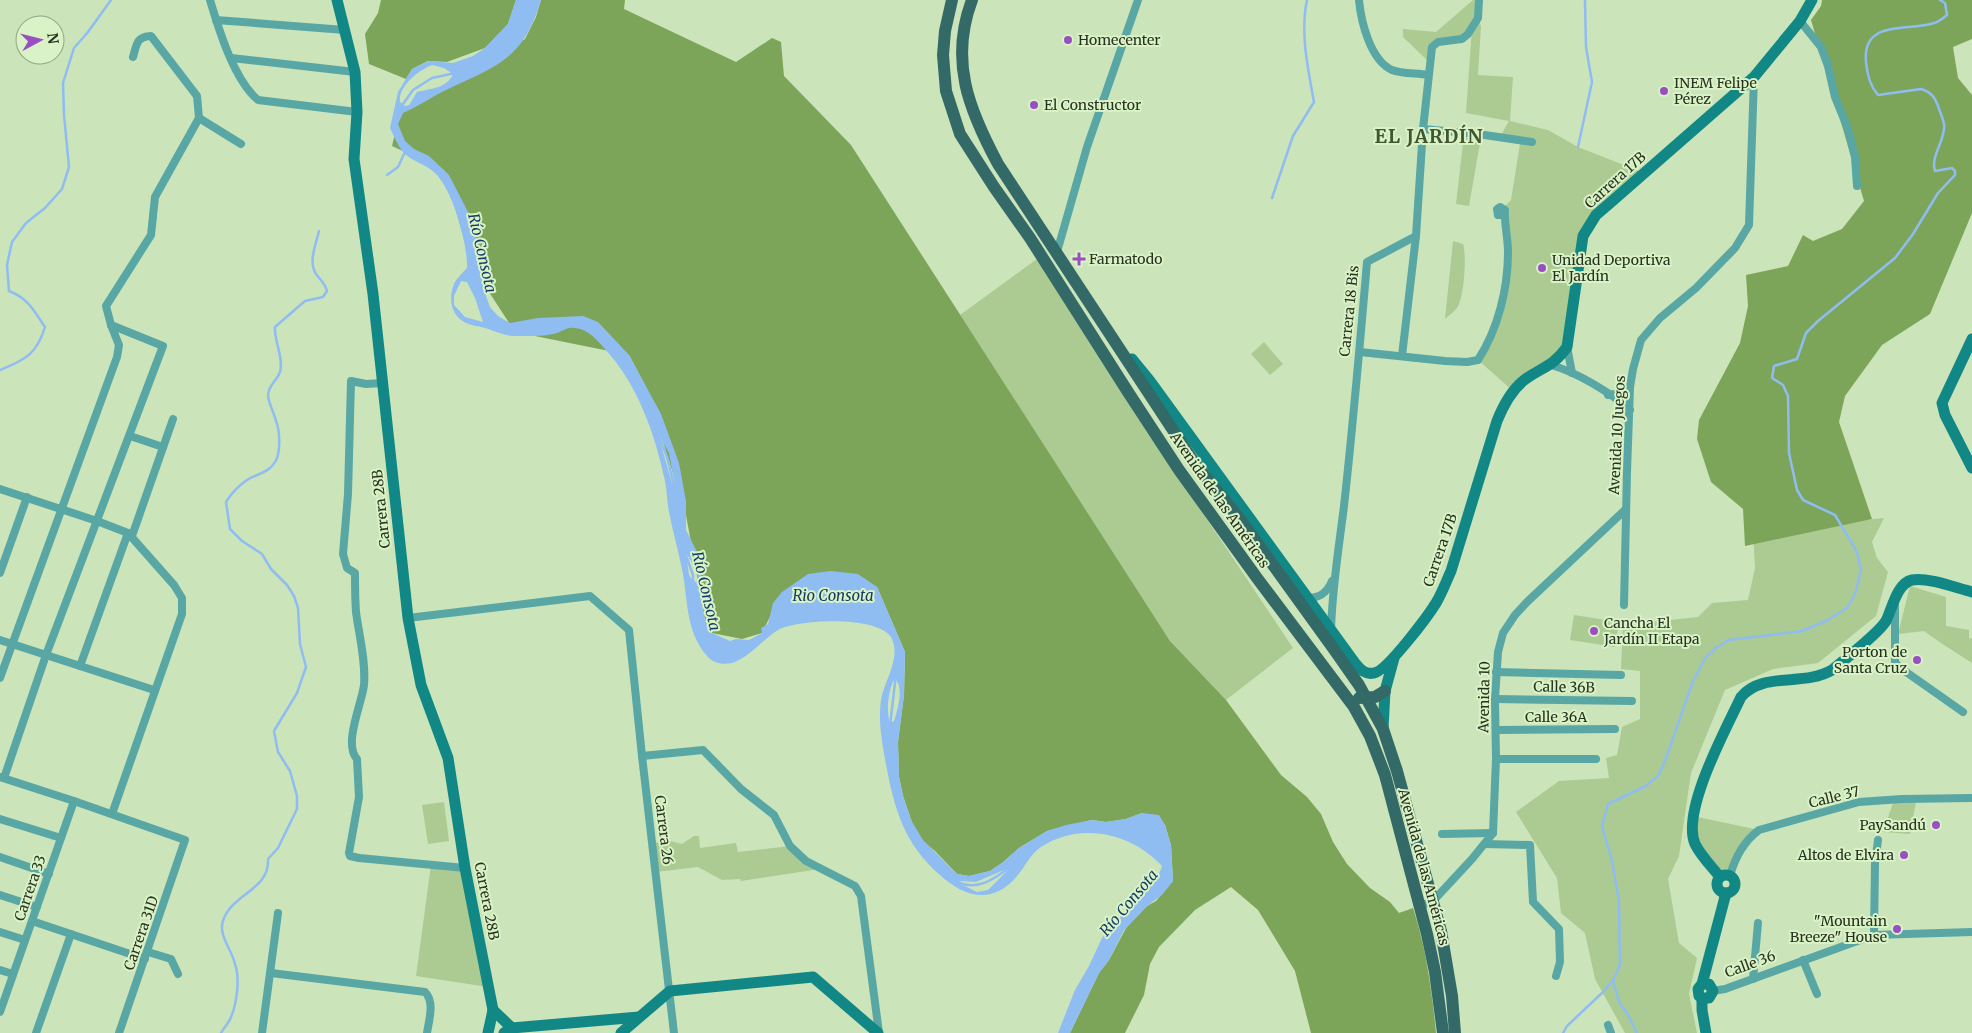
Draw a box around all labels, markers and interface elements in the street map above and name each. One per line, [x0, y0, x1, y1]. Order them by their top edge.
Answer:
north arrow [15, 15, 65, 65]
place label: Homecenter [1078, 31, 1161, 49]
text: N [43, 32, 63, 45]
marker: Homecenter [1062, 34, 1074, 46]
place label: INEM Felipe Pérez [1674, 74, 1757, 108]
marker: INEM Felipe Pérez [1658, 85, 1670, 97]
place label: El Constructor [1044, 96, 1141, 114]
marker: El Constructor [1028, 99, 1040, 111]
district label: EL JARDÍN [1375, 124, 1483, 148]
street label: Carrera 17B [1581, 148, 1649, 212]
water label: Río Consota [464, 211, 501, 294]
place label: Farmatodo [1089, 250, 1162, 268]
place label: Unidad Deportiva El Jardín [1552, 251, 1671, 285]
marker: Farmatodo [1073, 253, 1085, 265]
marker: Unidad Deportiva El Jardín [1536, 262, 1548, 274]
street label: Carrera 18 Bis [1335, 264, 1363, 358]
street label: Avenida 10 Juegos [1605, 375, 1629, 496]
street label: Avenida de las Américas [1166, 428, 1274, 572]
street label: Carrera 28B [368, 469, 394, 549]
street label: Carrera 17B [1419, 511, 1461, 589]
water label: Río Consota [688, 549, 725, 632]
water label: Rio Consota [793, 586, 873, 605]
place label: Cancha El Jardín II Etapa [1603, 614, 1700, 648]
marker: Cancha El Jardín II Etapa [1588, 625, 1600, 637]
place label: Porton de Santa Cruz [1834, 643, 1907, 677]
marker: Porton de Santa Cruz [1911, 654, 1923, 666]
street label: Avenida 10 [1474, 661, 1494, 734]
street label: Calle 36B [1533, 677, 1595, 697]
street label: Calle 36A [1525, 708, 1587, 726]
street label: Calle 37 [1807, 782, 1861, 812]
street label: Avenida de las Américas [1394, 786, 1454, 948]
street label: Carrera 26 [651, 794, 677, 866]
place label: PaySandú [1859, 816, 1926, 834]
marker: PaySandú [1930, 819, 1942, 831]
place label: Altos de Elvira [1797, 846, 1894, 864]
marker: Altos de Elvira [1898, 849, 1910, 861]
street label: Carrera 33 [10, 853, 50, 923]
street label: Carrera 28B [471, 861, 503, 941]
water label: Río Consota [1095, 866, 1162, 940]
street label: Carrera 31D [120, 893, 162, 973]
place label: "Mountain Breeze" House [1790, 912, 1887, 946]
marker: "Mountain Breeze" House [1891, 923, 1903, 935]
street label: Calle 36 [1722, 947, 1778, 981]

